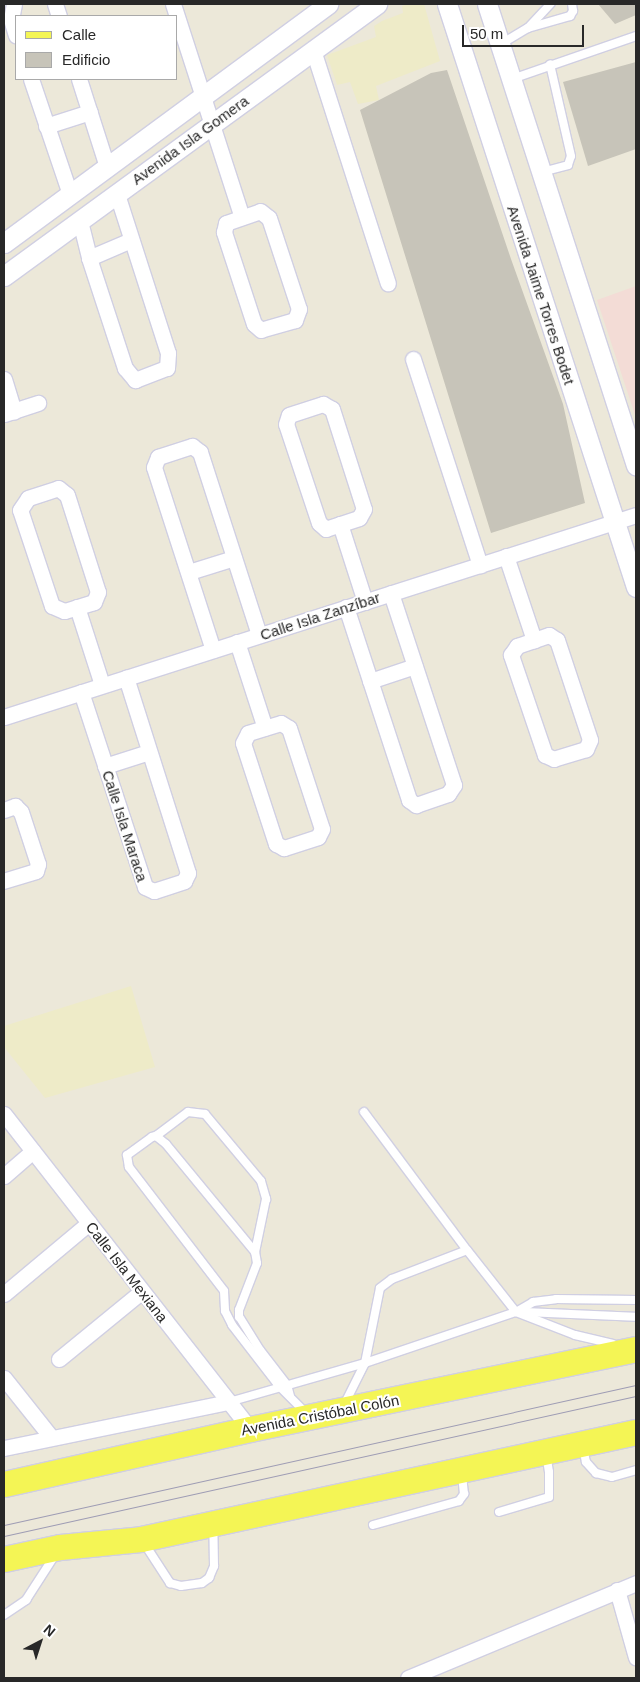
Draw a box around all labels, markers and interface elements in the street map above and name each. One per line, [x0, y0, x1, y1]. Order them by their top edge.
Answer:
legend [15, 15, 178, 80]
scale bar [465, 15, 588, 47]
text: 50 m [470, 25, 503, 42]
text: Calle [62, 26, 96, 43]
text: Edificio [62, 51, 110, 68]
street label: Avenida Isla Gomera [128, 92, 252, 188]
street label: Avenida Jaime Torres Bodet [503, 203, 579, 387]
street label: Calle Isla Zanzíbar [258, 588, 382, 644]
street label: Calle Isla Maraca [99, 768, 151, 884]
street label: Calle Isla Mexiana [82, 1218, 172, 1326]
street label: Avenida Cristóbal Colón [239, 1391, 401, 1439]
north arrow [15, 1617, 65, 1667]
text: N [41, 1621, 59, 1640]

